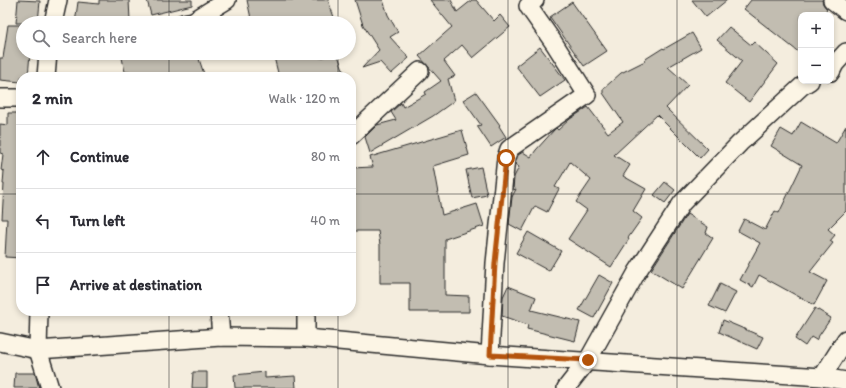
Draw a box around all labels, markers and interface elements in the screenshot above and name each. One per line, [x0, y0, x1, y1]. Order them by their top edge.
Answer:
map controls [798, 12, 834, 84]
button: + [798, 12, 834, 48]
search box [16, 16, 356, 60]
icon: search [30, 27, 52, 49]
text: Search here [62, 29, 137, 47]
button: − [798, 48, 834, 84]
text: 2 min [32, 88, 72, 108]
text: Walk · 120 m [269, 91, 340, 106]
icon: ahead [32, 146, 54, 168]
text: Continue [70, 148, 129, 166]
text: 80 m [311, 149, 340, 164]
route start [497, 149, 515, 167]
icon: left [32, 210, 54, 232]
text: Turn left [70, 212, 125, 230]
text: 40 m [310, 213, 340, 228]
icon: arrive [32, 274, 54, 296]
text: Arrive at destination [70, 276, 202, 294]
route end [579, 351, 597, 369]

